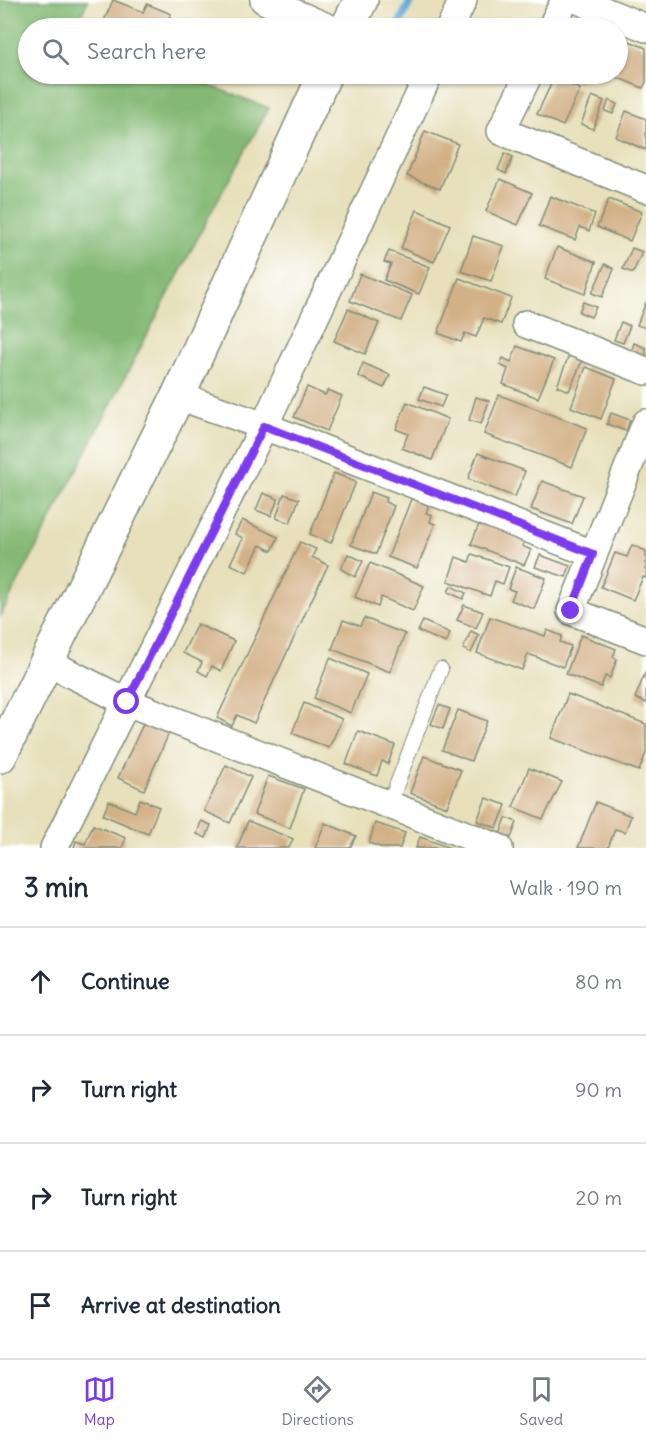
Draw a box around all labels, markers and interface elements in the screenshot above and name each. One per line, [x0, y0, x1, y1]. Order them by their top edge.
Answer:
search box [18, 18, 628, 84]
icon: search [39, 35, 72, 68]
text: Search here [87, 37, 206, 65]
route end [557, 597, 583, 623]
route start [113, 688, 139, 714]
text: 3 min [24, 871, 89, 904]
text: Walk · 190 m [510, 875, 622, 900]
icon: ahead [24, 965, 57, 998]
text: Continue [81, 967, 170, 995]
text: 80 m [575, 969, 622, 994]
icon: right [24, 1073, 57, 1106]
text: Turn right [81, 1075, 177, 1103]
text: 90 m [575, 1077, 622, 1102]
icon: right [24, 1181, 57, 1214]
text: Turn right [81, 1183, 177, 1211]
text: 20 m [576, 1185, 622, 1210]
icon: arrive [24, 1289, 57, 1322]
text: Arrive at destination [81, 1291, 281, 1319]
tab: Map [83, 1373, 116, 1429]
tab: Directions [281, 1373, 354, 1429]
tab: Saved [519, 1373, 563, 1429]

